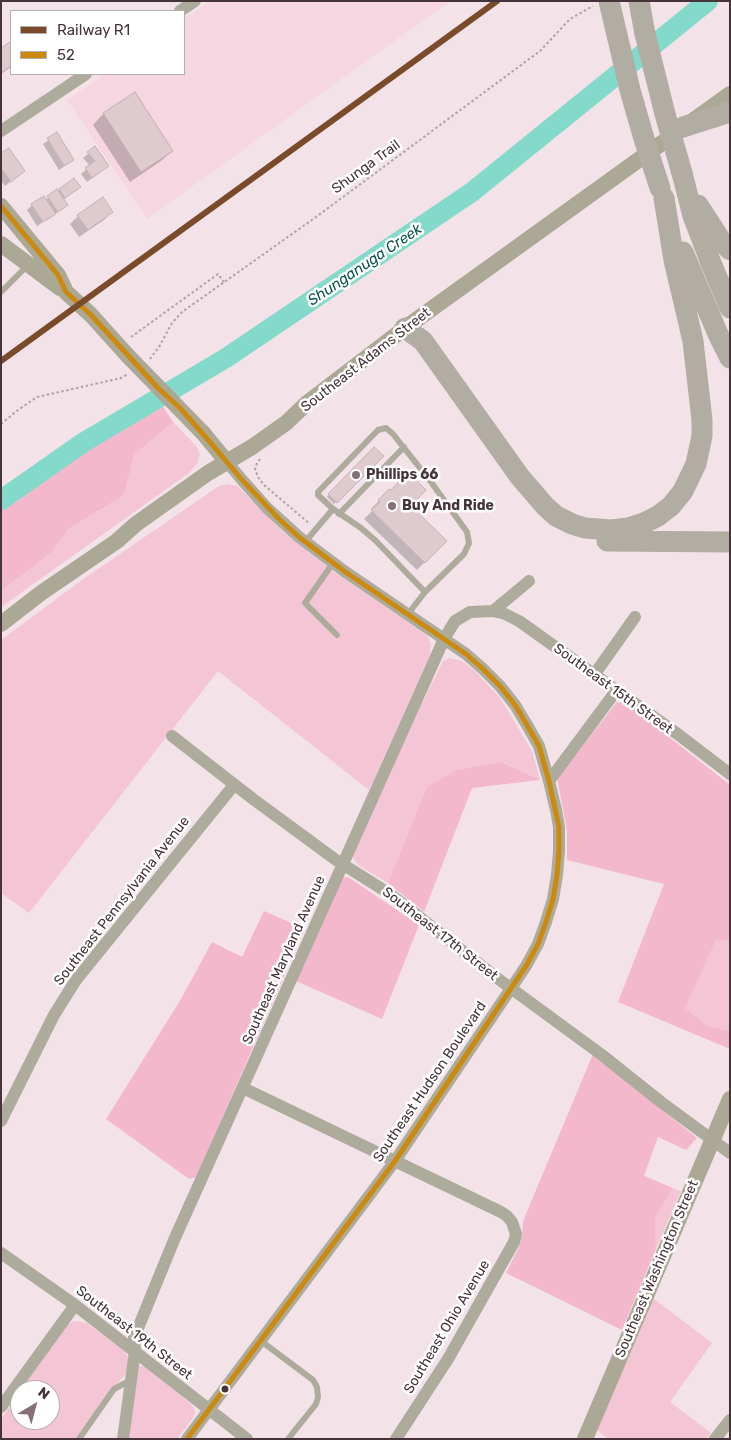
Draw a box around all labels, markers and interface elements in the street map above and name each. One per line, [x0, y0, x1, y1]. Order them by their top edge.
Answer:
legend [10, 10, 185, 75]
text: Railway R1 [57, 21, 130, 39]
text: 52 [57, 46, 75, 64]
street label: Shunga Trail [329, 137, 403, 197]
water label: Shunganuga Creek [304, 220, 426, 310]
street label: Southeast Adams Street [298, 304, 434, 416]
place label: Phillips 66 [366, 467, 438, 483]
marker: Phillips 66 [350, 469, 362, 481]
place label: Buy And Ride [402, 498, 494, 514]
marker: Buy And Ride [386, 500, 398, 512]
street label: Southeast 15th Street [550, 640, 676, 738]
street label: Southeast Pennsylvania Avenue [51, 813, 193, 989]
street label: Southeast Maryland Avenue [239, 873, 329, 1047]
street label: Southeast 17th Street [379, 884, 501, 984]
street label: Southeast Hudson Boulevard [370, 998, 490, 1166]
street label: Southeast Washington Street [612, 1178, 702, 1360]
street label: Southeast Ohio Avenue [400, 1257, 494, 1397]
street label: Southeast 19th Street [72, 1282, 196, 1384]
north arrow [10, 1380, 60, 1430]
text: N [35, 1384, 53, 1403]
unlabelled marker [220, 1384, 230, 1394]

